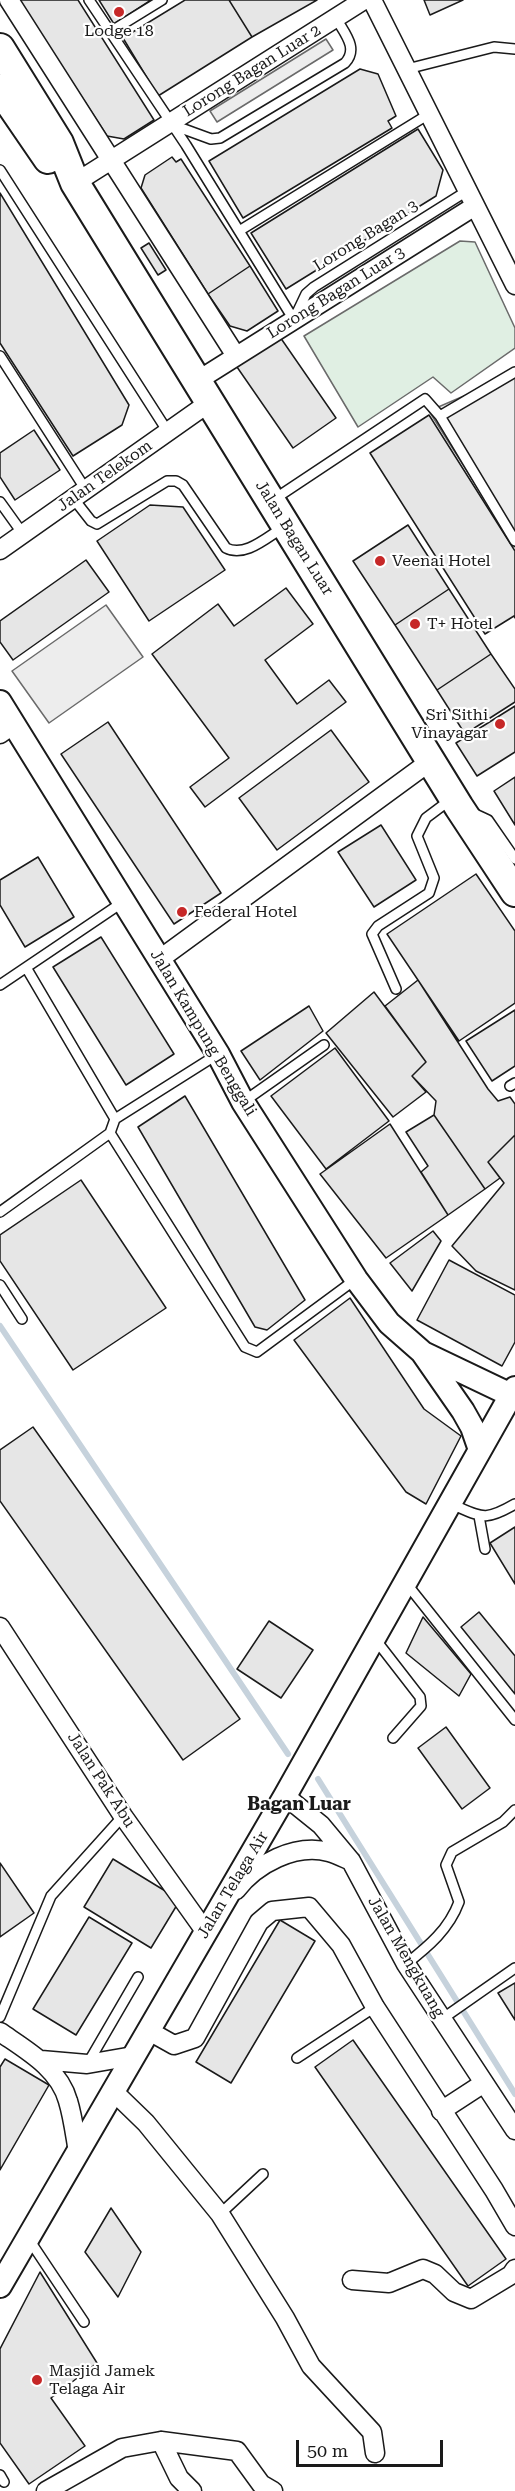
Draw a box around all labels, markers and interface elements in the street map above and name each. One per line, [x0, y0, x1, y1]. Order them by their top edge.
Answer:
marker: Lodge 18 [112, 5, 126, 19]
place label: Lodge 18 [84, 21, 154, 41]
street label: Lorong Bagan Luar 2 [180, 21, 324, 121]
street label: Lorong Bagan 3 [310, 196, 422, 276]
street label: Lorong Bagan Luar 3 [264, 243, 408, 343]
street label: Jalan Telekom [54, 436, 156, 516]
street label: Jalan Bagan Luar [251, 477, 337, 599]
place label: Veenai Hotel [392, 551, 490, 571]
marker: Veenai Hotel [373, 554, 387, 568]
place label: T+ Hotel [427, 614, 493, 634]
marker: T+ Hotel [408, 617, 422, 631]
place label: Sri Sithi Vinayagar [411, 705, 488, 743]
marker: Sri Sithi Vinayagar [493, 717, 507, 731]
place label: Federal Hotel [194, 902, 297, 922]
marker: Federal Hotel [175, 905, 189, 919]
street label: Jalan Kampung Benggali [146, 946, 260, 1120]
street label: Jalan Pak Abu [63, 1729, 139, 1831]
district label: Bagan Luar [247, 1794, 351, 1816]
street label: Jalan Telaga Air [193, 1828, 273, 1942]
street label: Jalan Mengkuang [364, 1893, 448, 2021]
place label: Masjid Jamek Telaga Air [49, 2361, 155, 2399]
marker: Masjid Jamek Telaga Air [30, 2373, 44, 2387]
scale bar [299, 2428, 446, 2466]
text: 50 m [307, 2440, 348, 2461]

